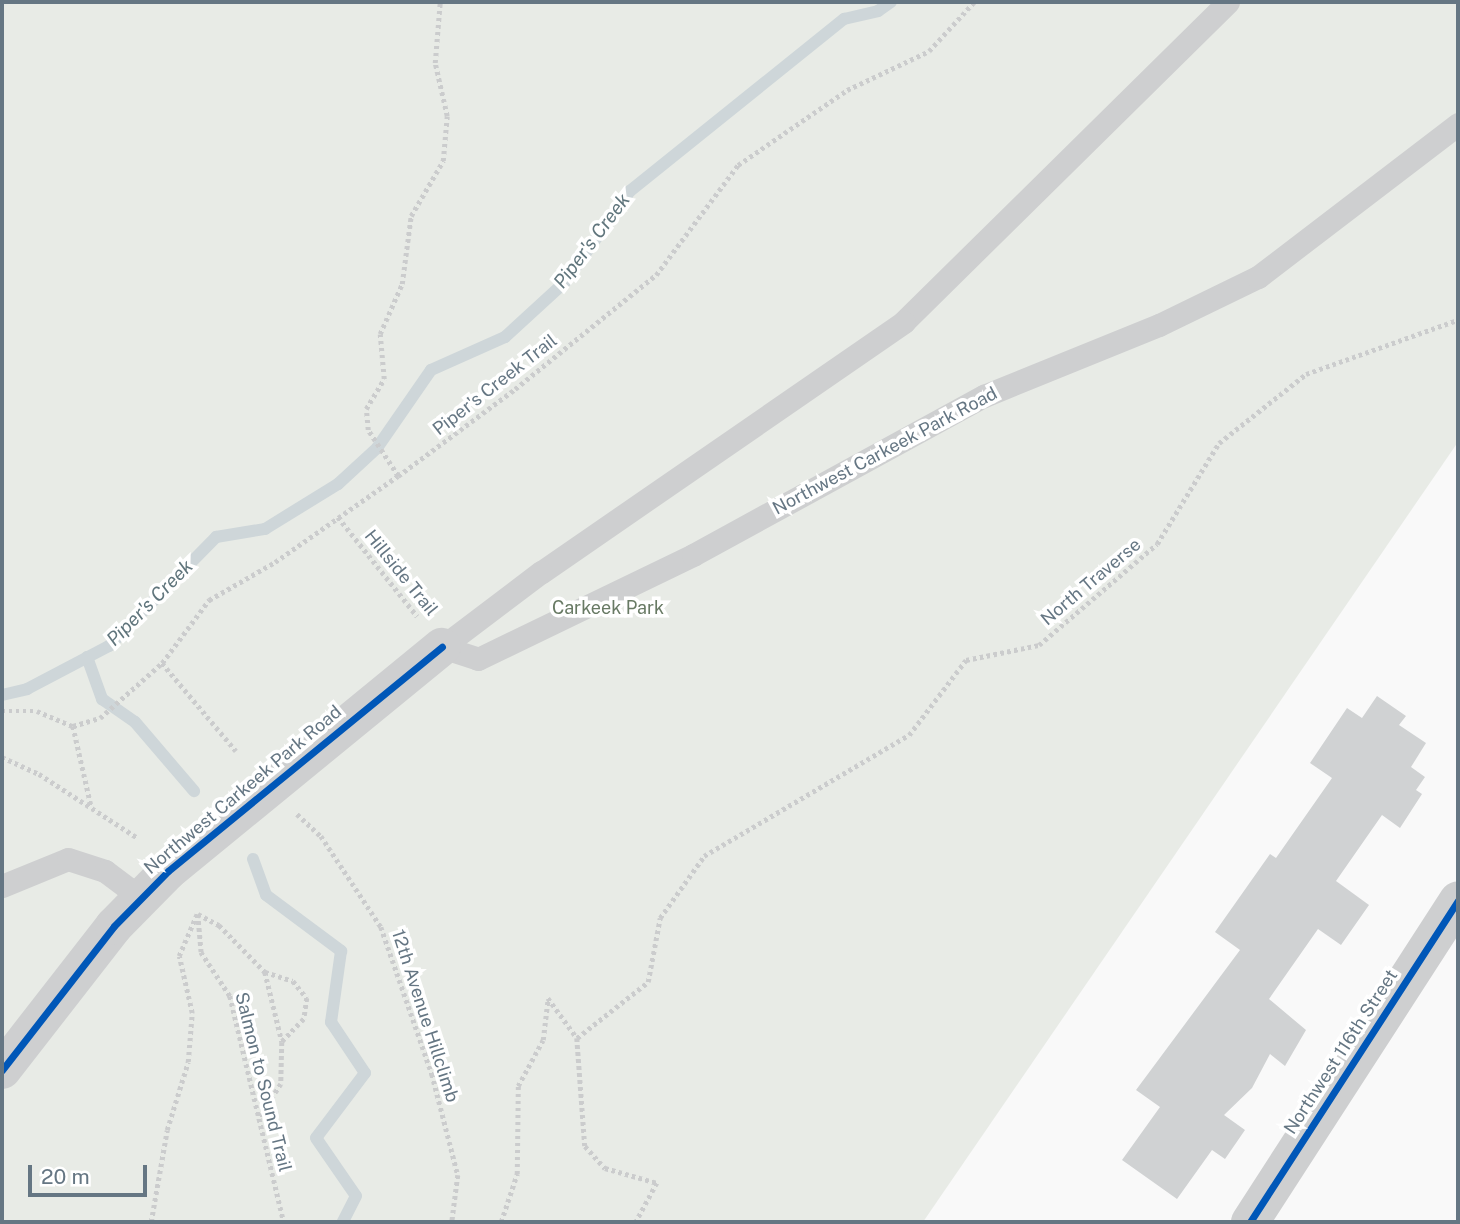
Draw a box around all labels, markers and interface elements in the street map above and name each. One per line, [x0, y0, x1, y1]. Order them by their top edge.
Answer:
water label: Piper's Creek [549, 189, 635, 293]
street label: Piper's Creek Trail [429, 330, 561, 440]
street label: Northwest Carkeek Park Road [769, 383, 1001, 519]
street label: Hillside Trail [360, 526, 442, 620]
street label: North Traverse [1037, 534, 1145, 630]
water label: Piper's Creek [102, 555, 198, 651]
park label: Carkeek Park [552, 597, 664, 619]
street label: Northwest Carkeek Park Road [140, 701, 346, 879]
street label: 12th Avenue Hillclimb [387, 927, 463, 1105]
street label: Northwest 116th Street [1280, 966, 1402, 1138]
street label: Salmon to Sound Trail [230, 990, 296, 1174]
scale bar [32, 1150, 150, 1194]
text: 20 m [41, 1164, 90, 1189]

